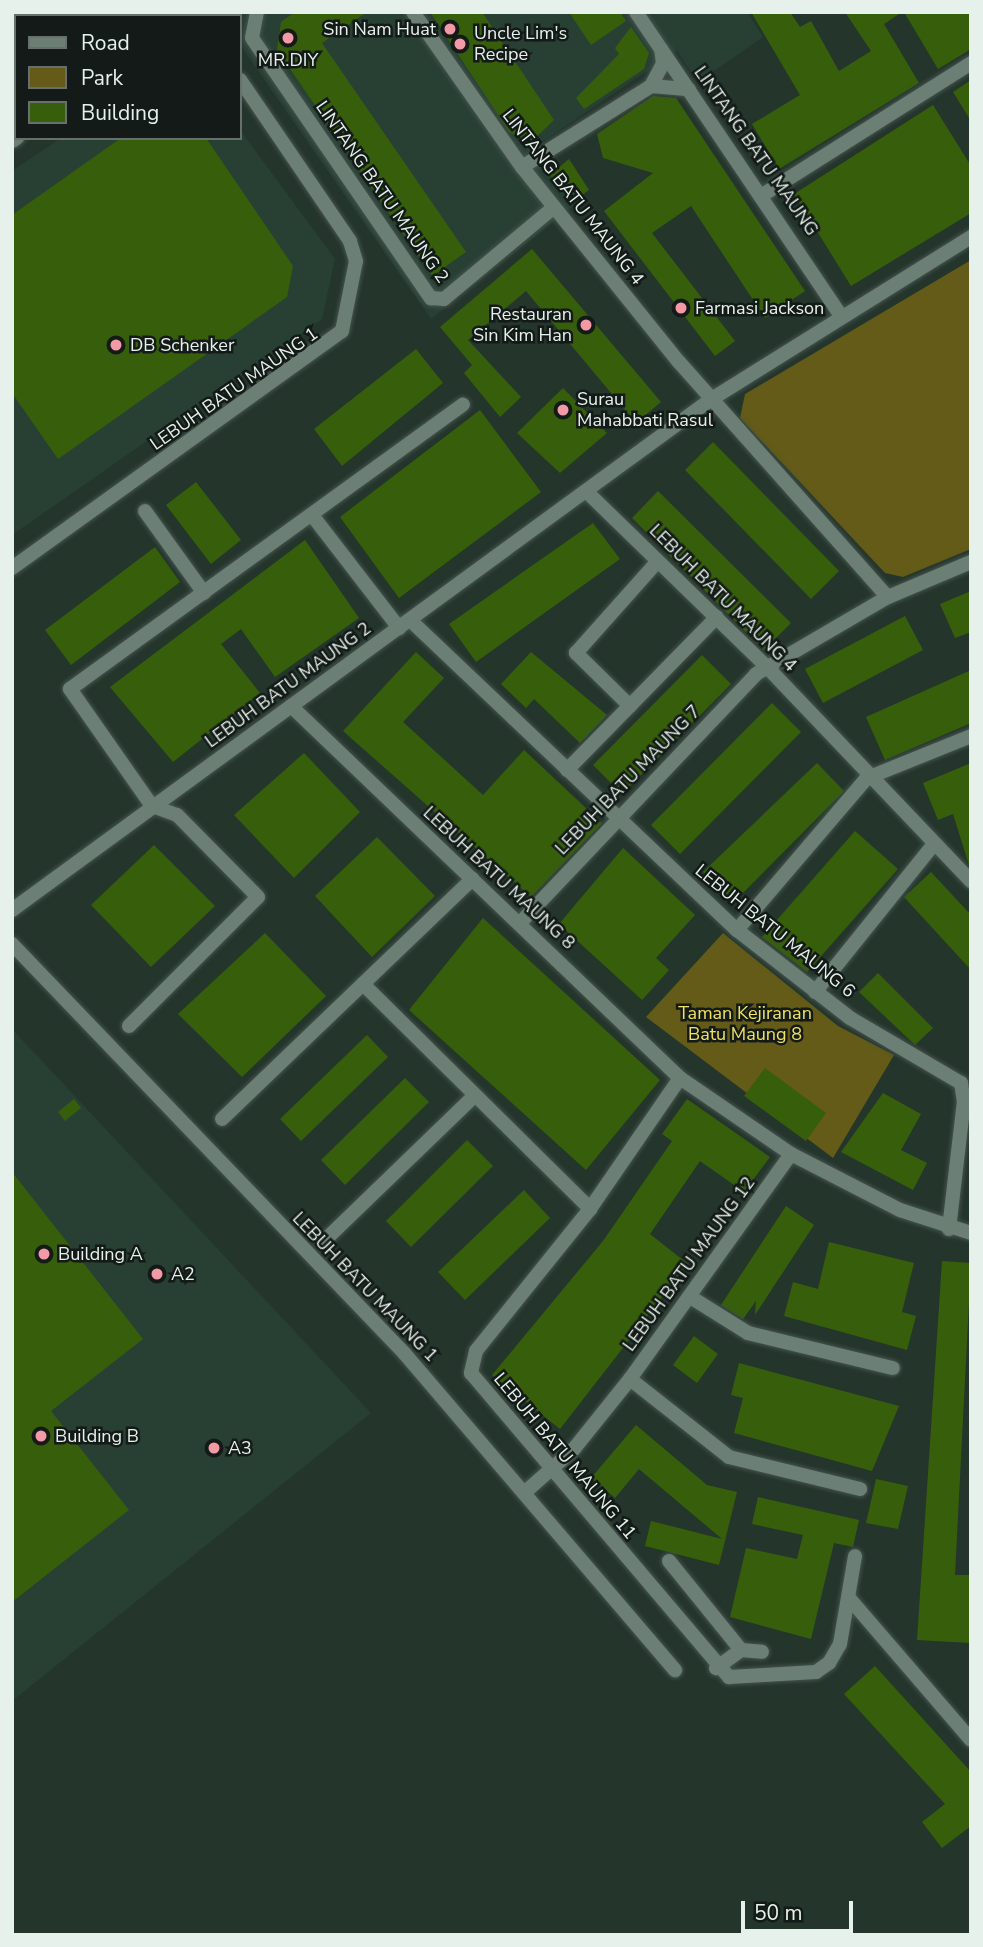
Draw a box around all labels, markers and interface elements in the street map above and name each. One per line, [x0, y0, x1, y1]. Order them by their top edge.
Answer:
legend [14, 14, 242, 140]
place label: Sin Nam Huat [323, 18, 436, 40]
marker: Sin Nam Huat [442, 21, 458, 37]
place label: Uncle Lim's Recipe [474, 23, 567, 66]
text: Road [81, 29, 130, 57]
marker: MR.DIY [280, 30, 296, 46]
marker: Uncle Lim's Recipe [452, 36, 468, 52]
place label: MR.DIY [258, 49, 318, 71]
street label: LINTANG BATU MAUNG [689, 62, 823, 240]
text: Park [81, 64, 123, 92]
street label: LINTANG BATU MAUNG 2 [311, 97, 453, 287]
text: Building [81, 99, 159, 127]
street label: LINTANG BATU MAUNG 4 [498, 105, 648, 289]
place label: Farmasi Jackson [695, 297, 824, 319]
marker: Farmasi Jackson [673, 300, 689, 316]
place label: Restauran Sin Kim Han [473, 304, 572, 346]
marker: Restauran Sin Kim Han [578, 317, 594, 333]
street label: LEBUH BATU MAUNG 1 [146, 323, 322, 455]
place label: DB Schenker [130, 334, 234, 356]
marker: DB Schenker [108, 337, 124, 353]
place label: Surau Mahabbati Rasul [577, 389, 713, 432]
marker: Surau Mahabbati Rasul [555, 402, 571, 418]
street label: LEBUH BATU MAUNG 4 [645, 520, 801, 676]
street label: LEBUH BATU MAUNG 2 [201, 618, 375, 752]
street label: LEBUH BATU MAUNG 7 [551, 701, 705, 859]
street label: LEBUH BATU MAUNG 8 [419, 802, 579, 954]
street label: LEBUH BATU MAUNG 6 [691, 860, 859, 1002]
park label: Taman Kejiranan Batu Maung 8 [678, 1003, 812, 1046]
street label: LEBUH BATU MAUNG 12 [618, 1173, 760, 1355]
street label: LEBUH BATU MAUNG 1 [288, 1208, 442, 1366]
place label: Building A [58, 1243, 143, 1265]
marker: Building A [36, 1246, 52, 1262]
place label: A2 [171, 1263, 195, 1285]
marker: A2 [149, 1266, 165, 1282]
street label: LEBUH BATU MAUNG 11 [489, 1368, 641, 1544]
place label: Building B [55, 1425, 139, 1447]
marker: Building B [33, 1428, 49, 1444]
place label: A3 [228, 1437, 252, 1459]
marker: A3 [206, 1440, 222, 1456]
scale bar [745, 1888, 857, 1932]
text: 50 m [754, 1899, 803, 1927]

